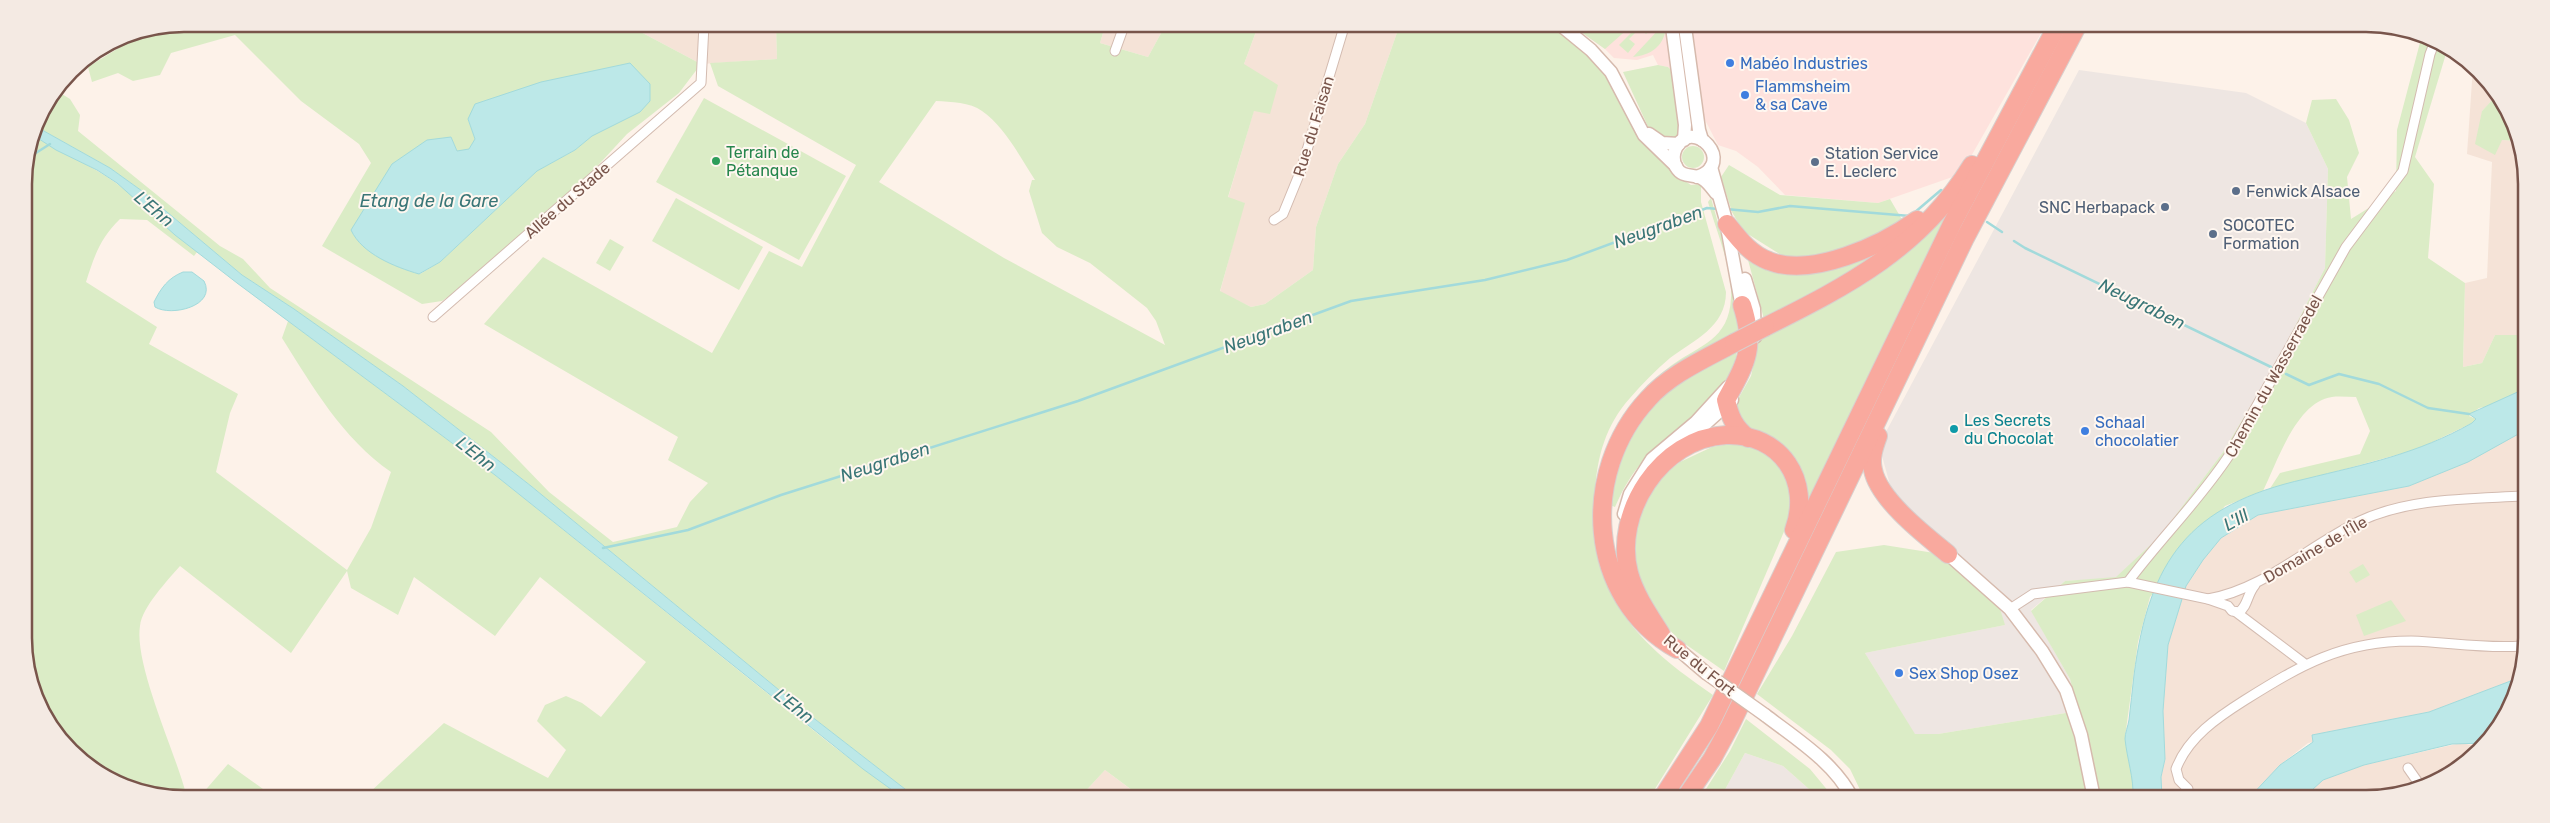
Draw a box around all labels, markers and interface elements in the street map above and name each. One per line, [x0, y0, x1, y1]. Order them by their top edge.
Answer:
place label: Mabéo Industries [1740, 54, 1868, 73]
marker: Mabéo Industries [1724, 57, 1736, 69]
street label: Rue du Faisan [1289, 73, 1338, 179]
place label: Flammsheim & sa Cave [1755, 77, 1850, 114]
marker: Flammsheim & sa Cave [1739, 89, 1751, 101]
place label: Terrain de Pétanque [726, 143, 800, 180]
place label: Station Service E. Leclerc [1825, 144, 1938, 181]
marker: Terrain de Pétanque [710, 155, 722, 167]
marker: Station Service E. Leclerc [1809, 156, 1821, 168]
street label: Allée du Stade [521, 158, 614, 243]
place label: Fenwick Alsace [2246, 182, 2360, 201]
marker: Fenwick Alsace [2230, 185, 2242, 197]
water label: L'Ehn [130, 186, 178, 232]
water label: Etang de la Gare [360, 190, 498, 212]
place label: SNC Herbapack [2039, 198, 2156, 217]
water label: Neugraben [1610, 201, 1706, 253]
marker: SNC Herbapack [2159, 201, 2171, 213]
place label: SOCOTEC Formation [2223, 216, 2299, 253]
marker: SOCOTEC Formation [2207, 228, 2219, 240]
water label: Neugraben [2095, 274, 2189, 334]
street label: Chemin du Wasserraedel [2221, 292, 2326, 461]
water label: Neugraben [1220, 306, 1316, 358]
place label: Les Secrets du Chocolat [1964, 411, 2054, 448]
place label: Schaal chocolatier [2095, 413, 2179, 450]
marker: Les Secrets du Chocolat [1948, 423, 1960, 435]
marker: Schaal chocolatier [2079, 425, 2091, 437]
water label: L'Ehn [452, 432, 500, 476]
water label: Neugraben [837, 437, 933, 487]
water label: L'Ill [2219, 504, 2253, 536]
street label: Domaine de l'Île [2260, 512, 2371, 587]
street label: Rue du Fort [1660, 631, 1739, 700]
place label: Sex Shop Osez [1909, 664, 2019, 683]
marker: Sex Shop Osez [1893, 667, 1905, 679]
water label: L'Ehn [770, 684, 818, 728]

